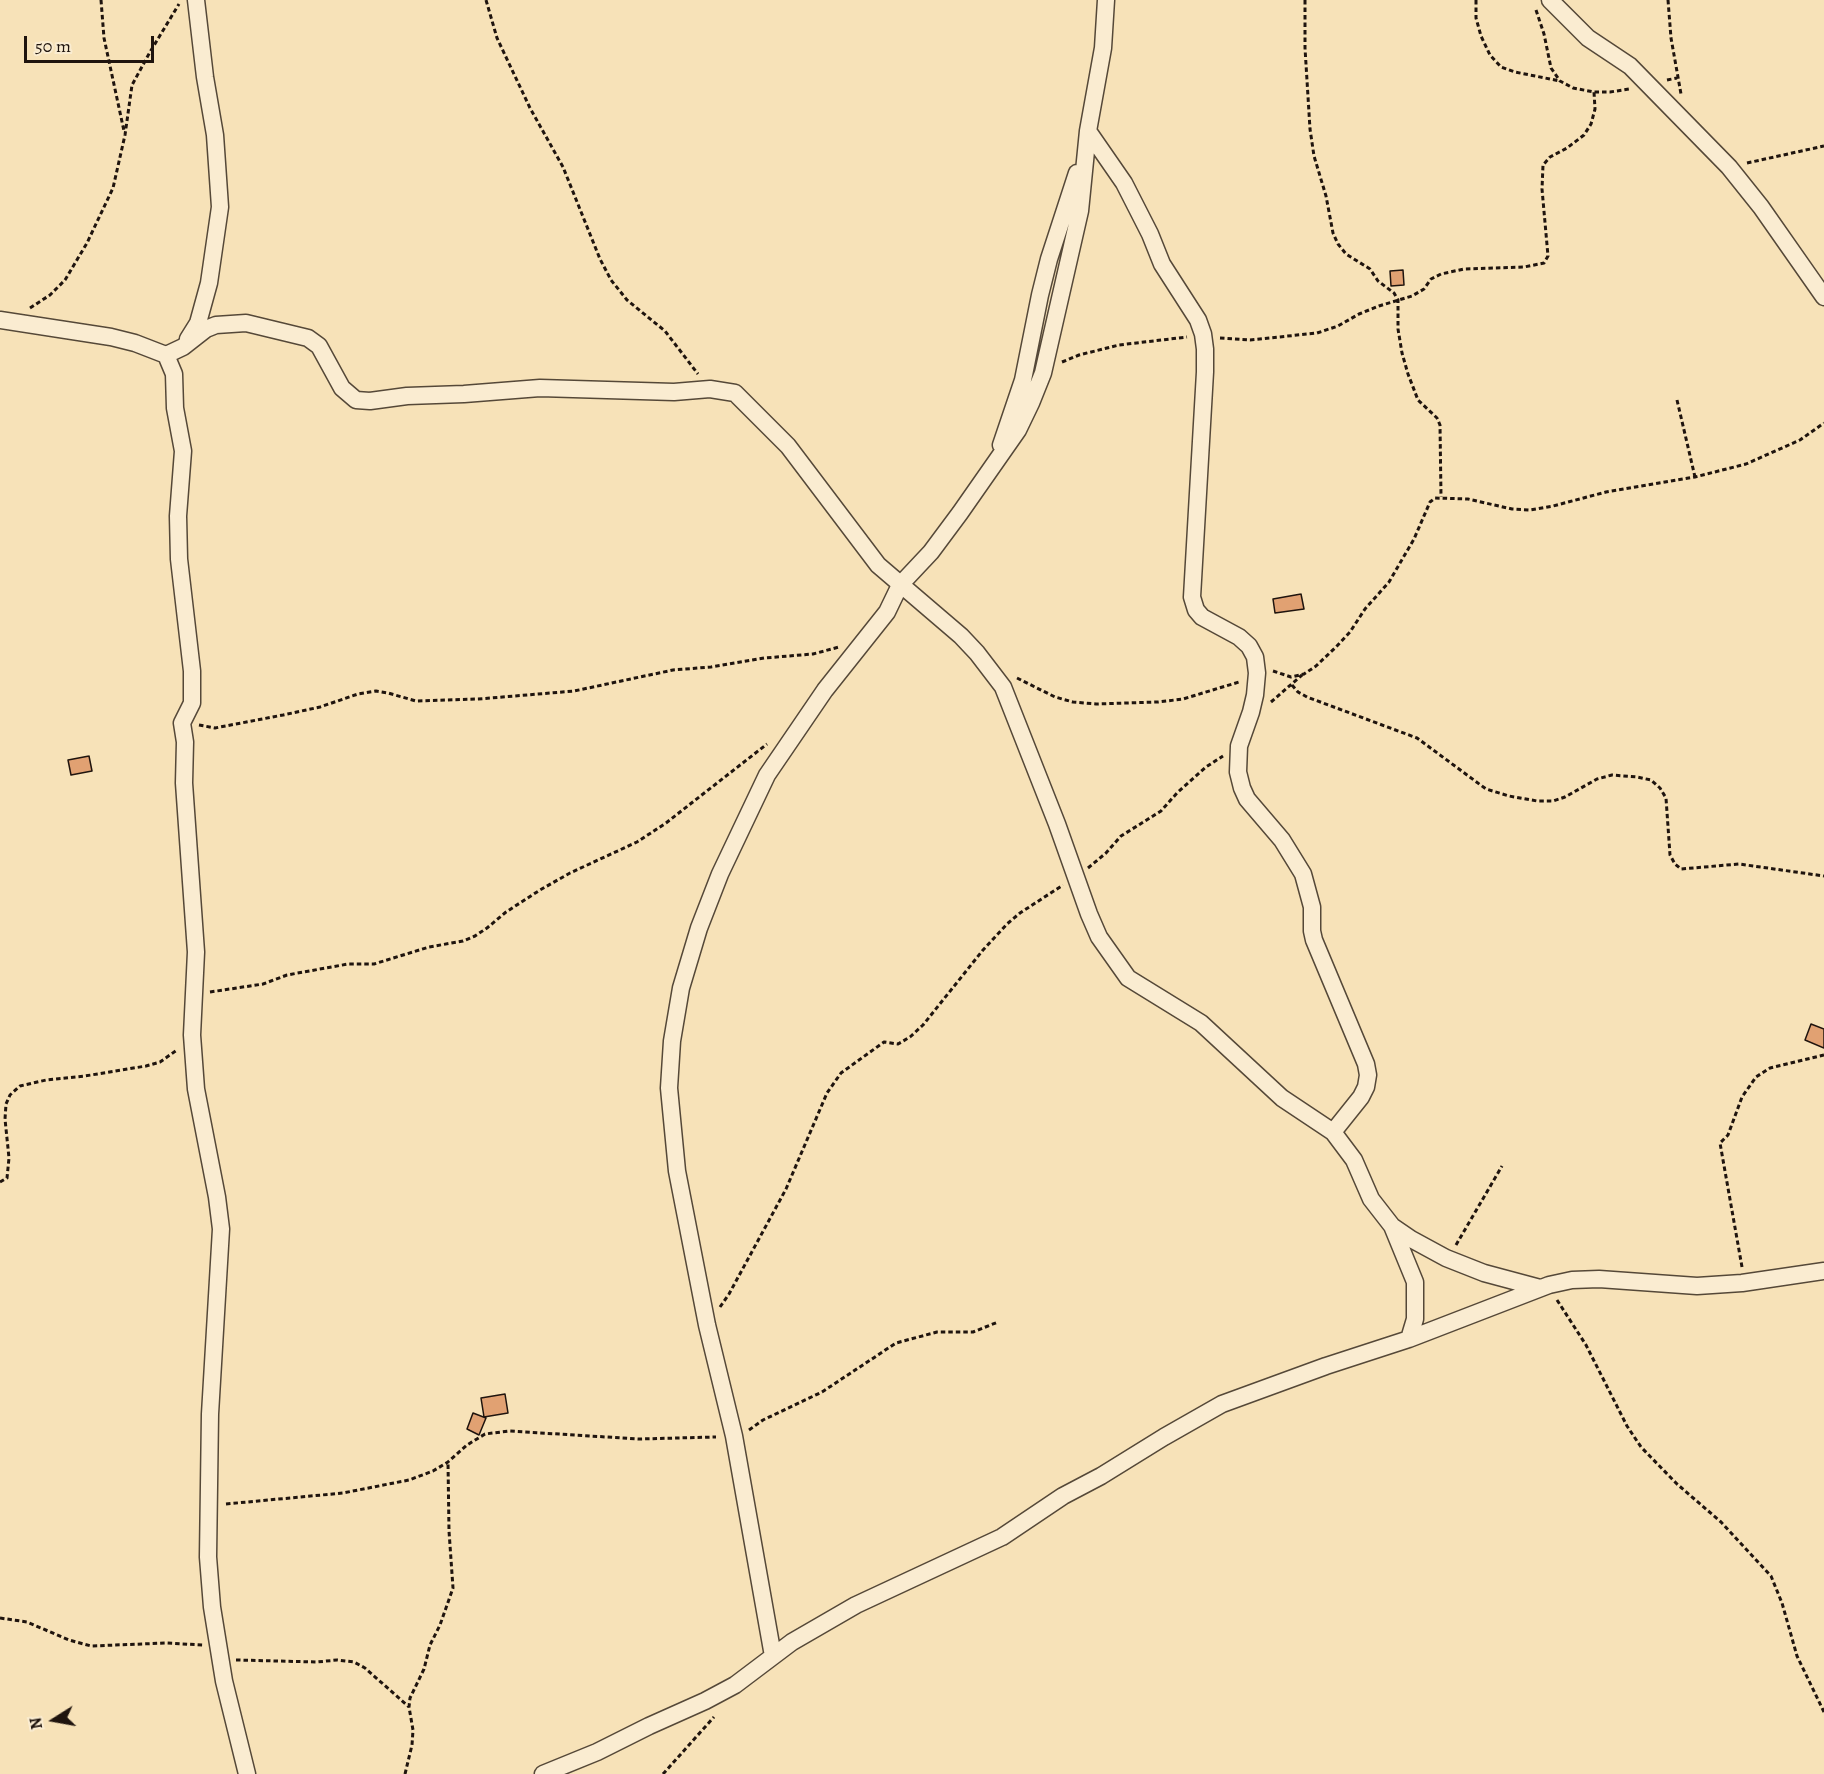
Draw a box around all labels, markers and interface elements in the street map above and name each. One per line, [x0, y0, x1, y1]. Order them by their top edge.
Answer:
scale bar [27, 24, 158, 62]
text: 50 m [35, 34, 71, 58]
north arrow [24, 1690, 84, 1750]
text: N [24, 1716, 48, 1731]

